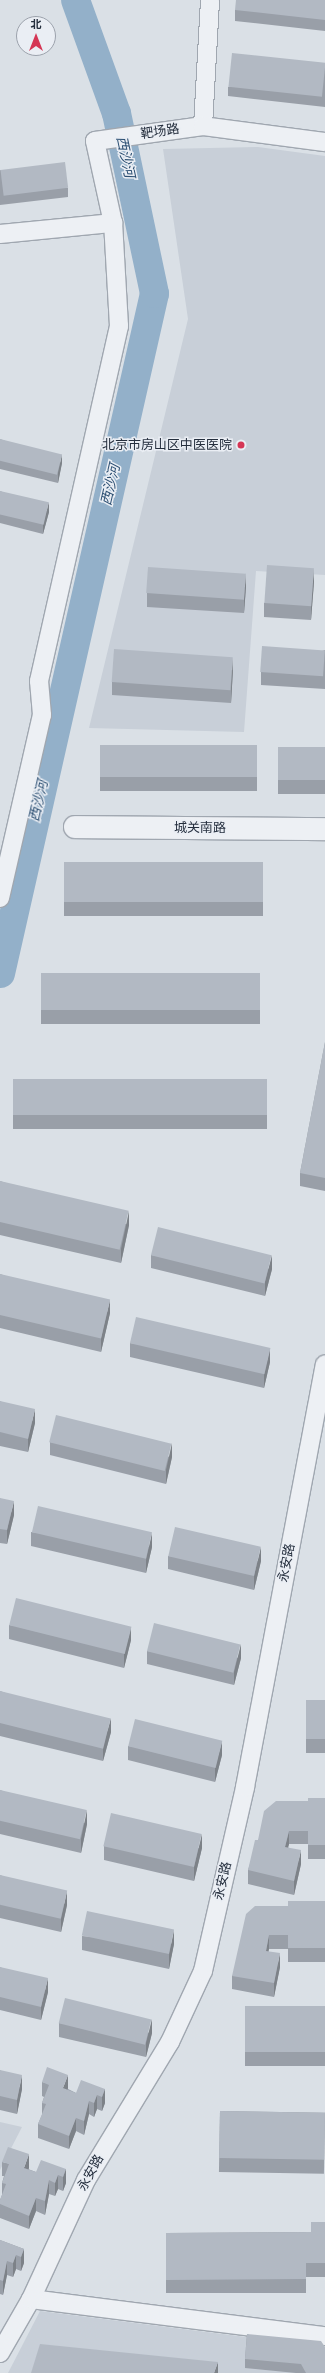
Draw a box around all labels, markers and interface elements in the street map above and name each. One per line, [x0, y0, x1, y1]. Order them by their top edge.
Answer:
north arrow [16, 16, 56, 56]
text: 北 [31, 18, 42, 31]
street label: 靶场路 [140, 122, 180, 142]
water label: 西沙河 [112, 135, 138, 179]
place label: 北京市房山区中医医院 [102, 437, 232, 453]
marker: 北京市房山区中医医院 [235, 439, 247, 451]
water label: 西沙河 [98, 463, 124, 507]
water label: 西沙河 [26, 779, 52, 823]
street label: 城关南路 [174, 820, 226, 836]
street label: 永安路 [276, 1542, 298, 1584]
street label: 永安路 [211, 1860, 235, 1902]
street label: 永安路 [75, 2152, 107, 2194]

